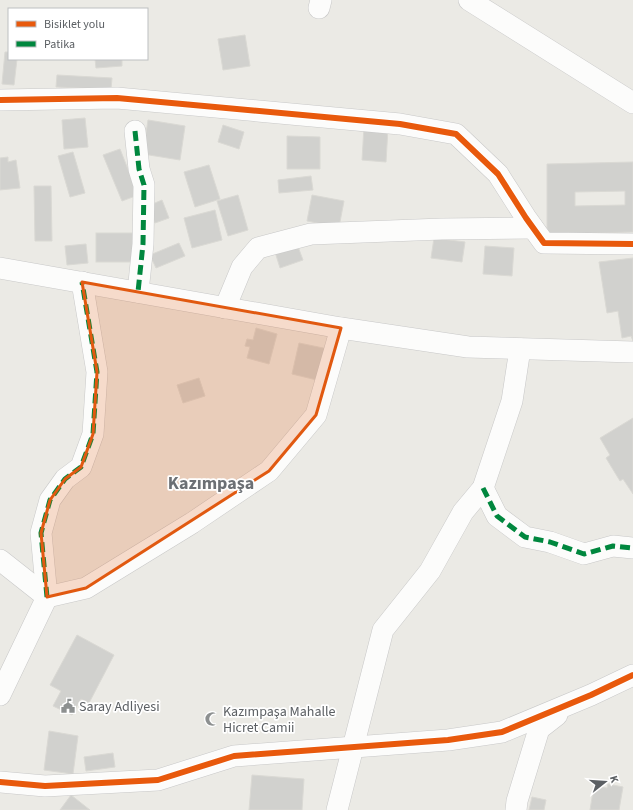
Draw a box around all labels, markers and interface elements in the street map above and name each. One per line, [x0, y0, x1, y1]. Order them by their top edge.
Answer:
legend [8, 8, 148, 60]
text: Bisiklet yolu [44, 16, 105, 33]
text: Patika [44, 36, 75, 53]
district label: Kazımpaşa [168, 471, 254, 496]
place label: Saray Adliyesi [79, 697, 160, 717]
public building icon: Saray Adliyesi [60, 698, 76, 714]
place label: Kazımpaşa Mahalle Hicret Camii [223, 702, 336, 738]
mosque icon: Kazımpaşa Mahalle Hicret Camii [204, 711, 220, 727]
north arrow [585, 762, 625, 802]
text: K [606, 774, 622, 785]

